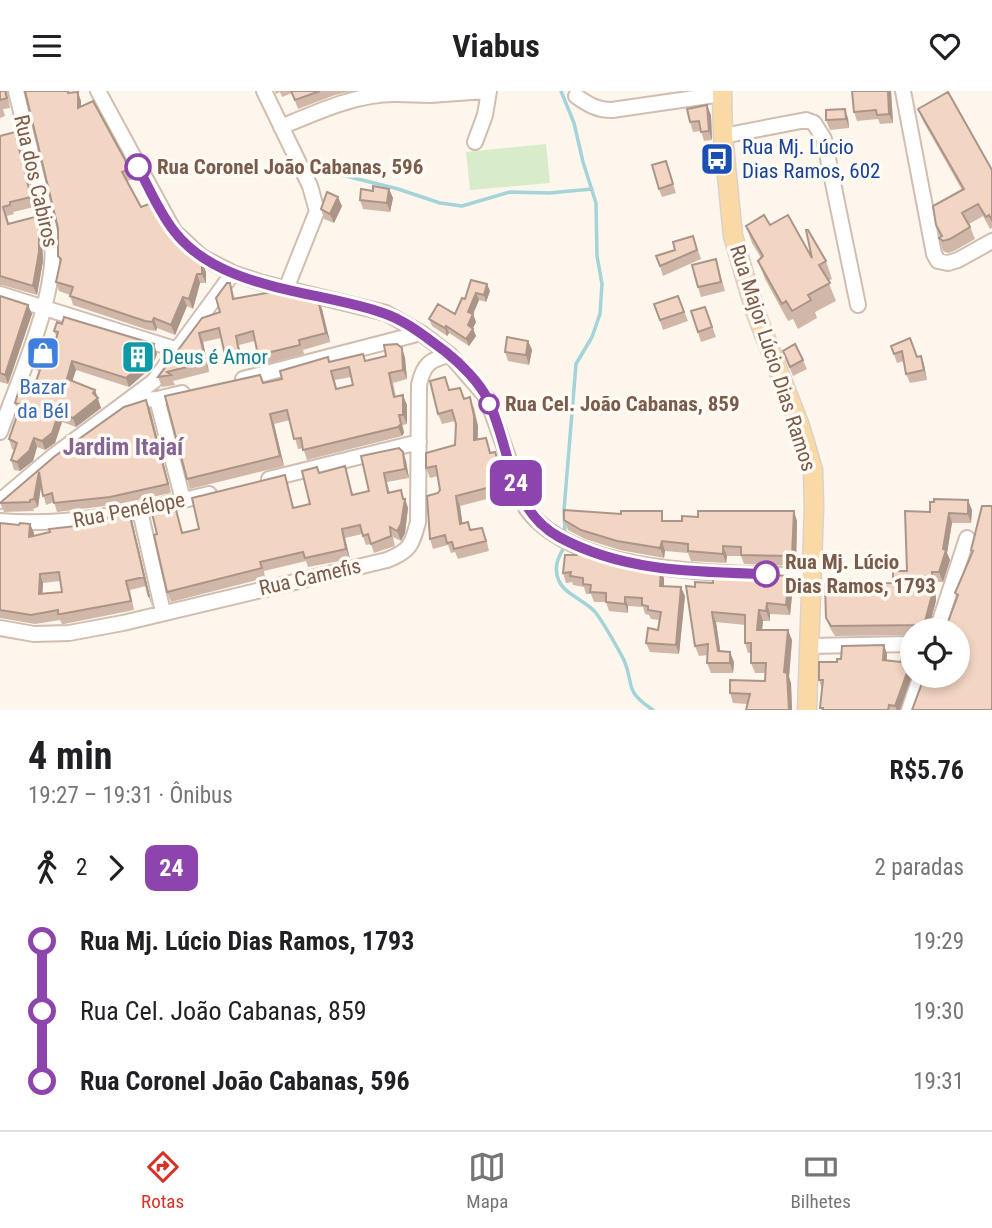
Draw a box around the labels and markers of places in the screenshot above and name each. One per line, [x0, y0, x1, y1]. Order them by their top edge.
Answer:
place label: Rua Mj. Lúcio Dias Ramos, 602 [742, 135, 880, 183]
bus stop icon: Rua Mj. Lúcio Dias Ramos, 602 [698, 140, 736, 178]
marker: Rua Coronel João Cabanas, 596 [125, 154, 151, 180]
place label: Rua Coronel João Cabanas, 596 [157, 155, 423, 179]
shop icon: Bazar da Bél [24, 334, 62, 372]
building icon: Deus é Amor [119, 338, 157, 376]
place label: Deus é Amor [162, 345, 268, 369]
place label: Bazar da Bél [17, 375, 69, 423]
place label: Rua Cel. João Cabanas, 859 [505, 392, 740, 416]
marker: Rua Cel. João Cabanas, 859 [479, 394, 499, 414]
place label: Rua Mj. Lúcio Dias Ramos, 1793 [785, 550, 936, 598]
marker: Rua Mj. Lúcio Dias Ramos, 1793 [753, 561, 779, 587]

